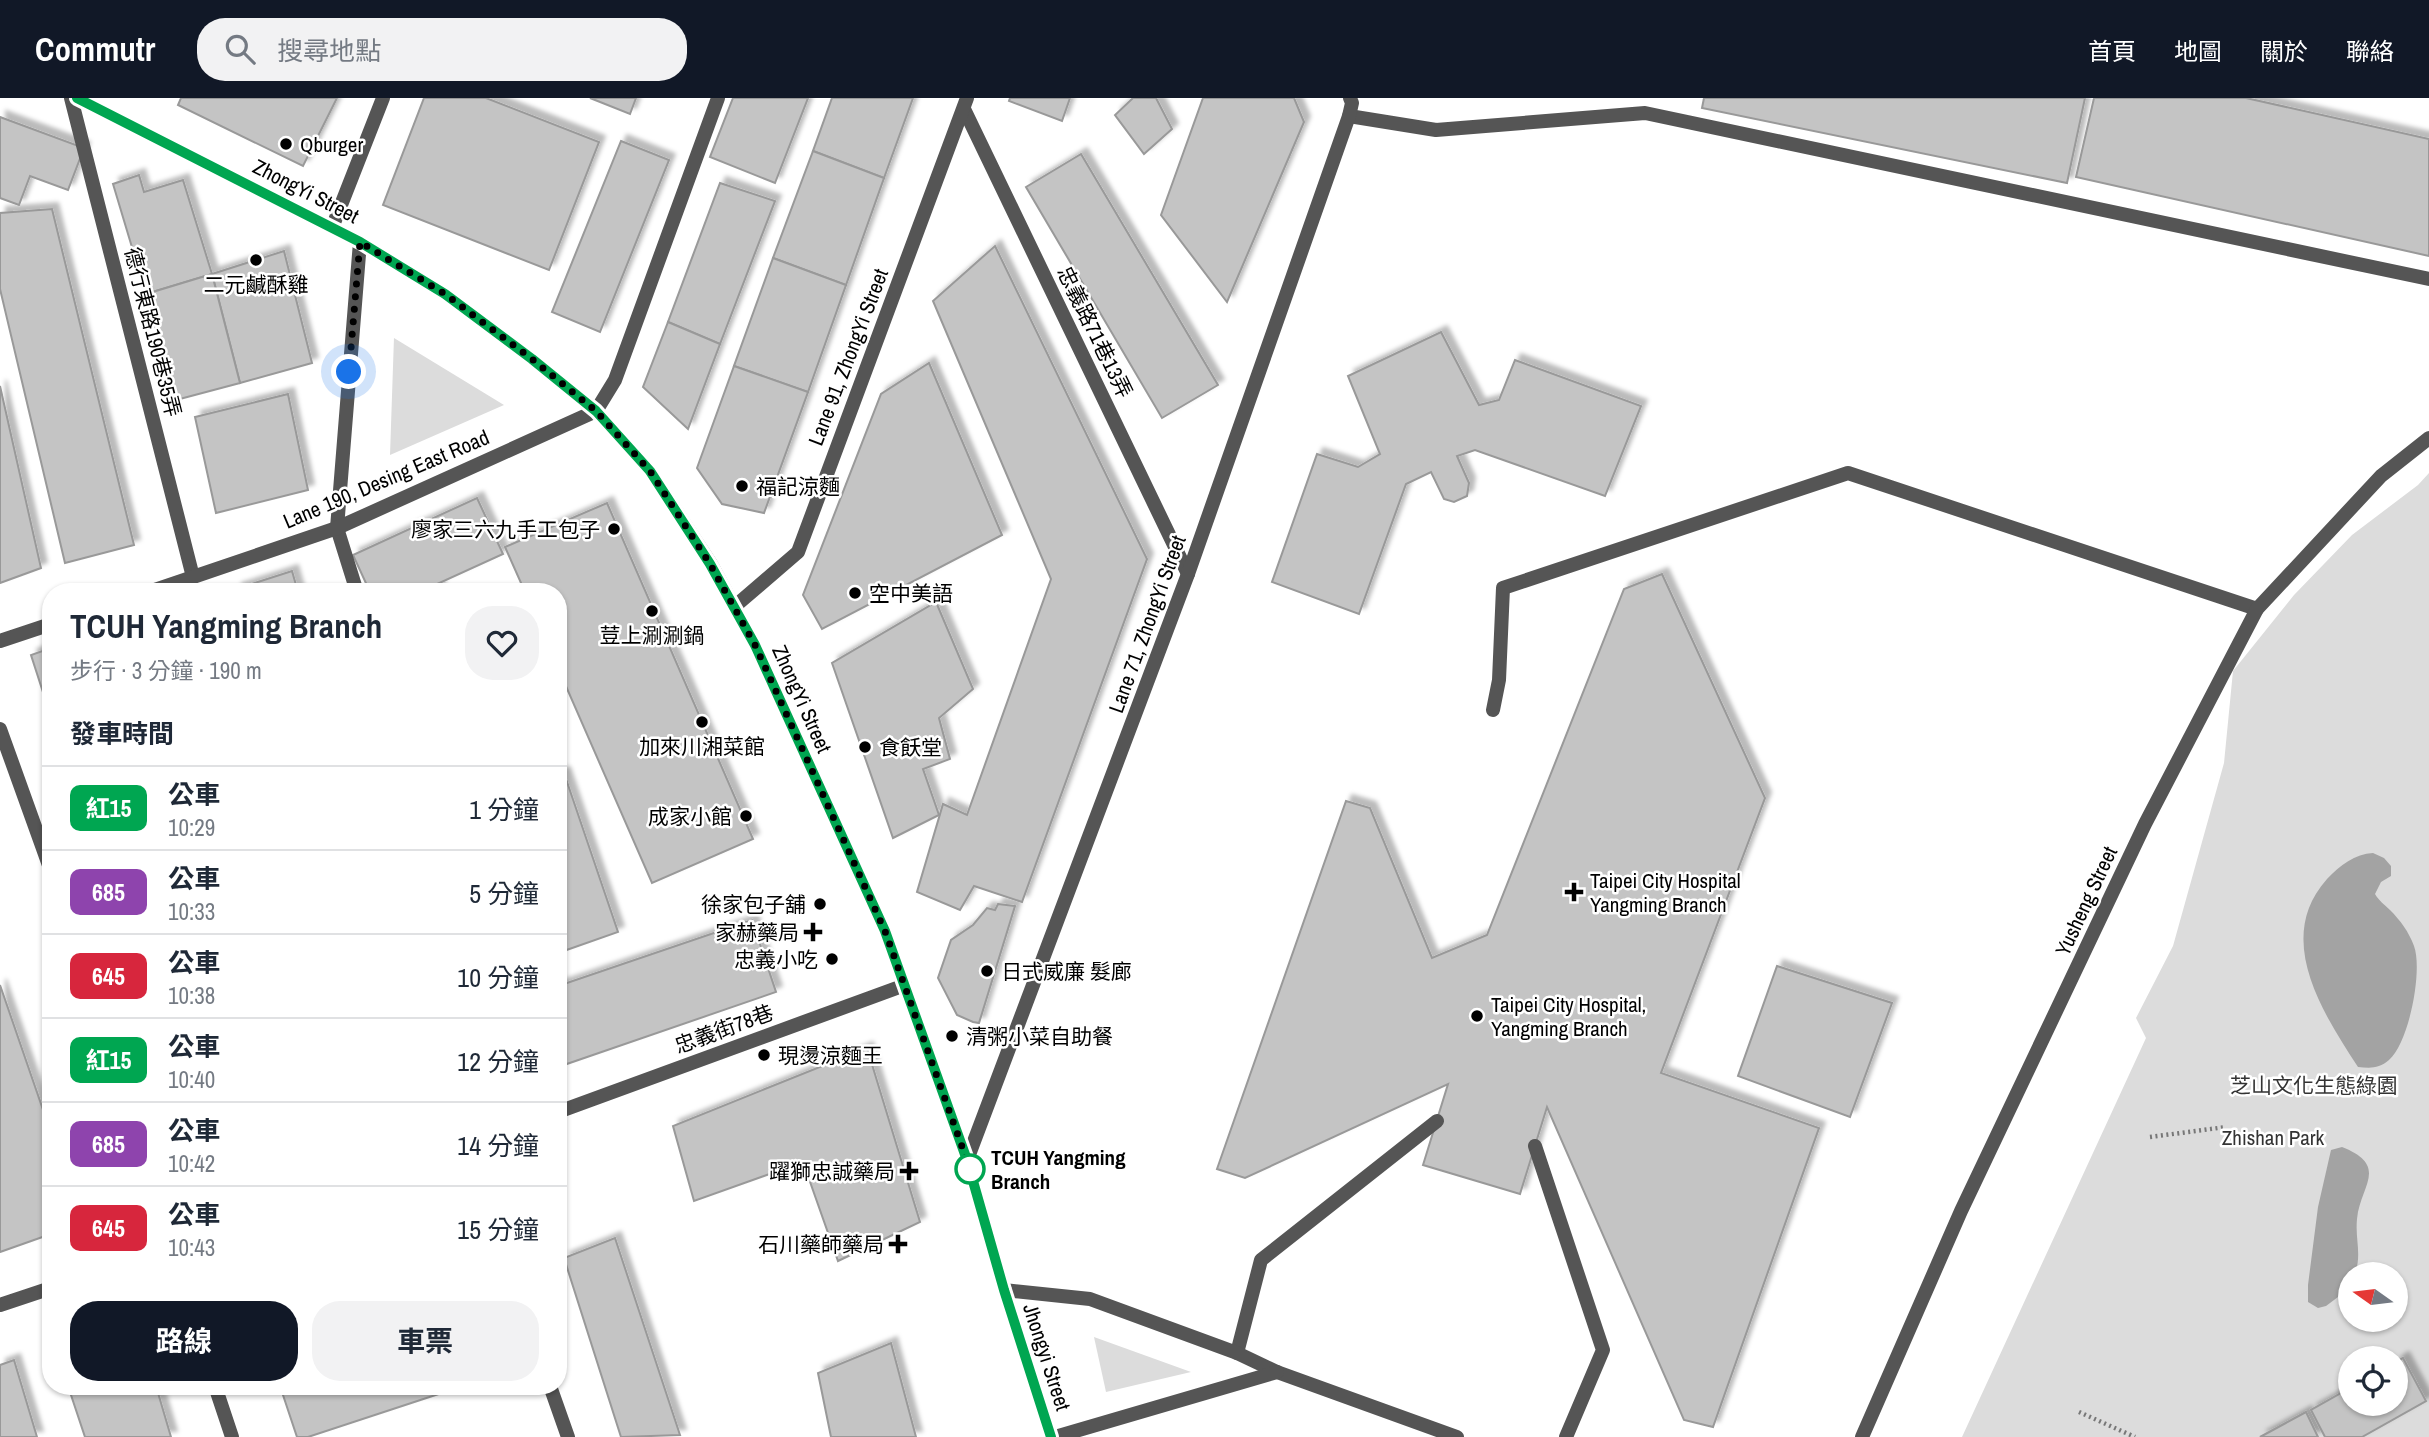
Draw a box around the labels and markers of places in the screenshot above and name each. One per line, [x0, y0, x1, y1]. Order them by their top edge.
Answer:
place label: Qburger [300, 130, 363, 159]
marker: Qburger [278, 136, 294, 152]
marker: 二元鹹酥雞 [248, 252, 264, 268]
place label: 二元鹹酥雞 [204, 270, 309, 299]
place label: 福記涼麵 [756, 472, 840, 501]
marker: 福記涼麵 [734, 478, 750, 494]
place label: 廖家三六九手工包子 [411, 515, 600, 544]
marker: 廖家三六九手工包子 [606, 521, 622, 537]
place label: 空中美語 [869, 579, 953, 608]
marker: 空中美語 [847, 585, 863, 601]
marker: 荳上涮涮鍋 [644, 603, 660, 619]
place label: 荳上涮涮鍋 [600, 621, 705, 650]
marker: 加來川湘菜館 [694, 714, 710, 730]
place label: 加來川湘菜館 [639, 732, 765, 761]
place label: 食飫堂 [879, 733, 942, 762]
marker: 食飫堂 [857, 739, 873, 755]
place label: 成家小館 [648, 802, 732, 831]
marker: 成家小館 [738, 808, 754, 824]
place label: Taipei City Hospital Yangming Branch [1590, 866, 1741, 919]
marker: Taipei City Hospital Yangming Branch [1564, 882, 1584, 902]
place label: 徐家包子舖 [701, 890, 806, 919]
marker: 徐家包子舖 [812, 896, 828, 912]
place label: 家赫藥局 [715, 918, 799, 947]
marker: 家赫藥局 [805, 924, 821, 940]
place label: 忠義小吃 [734, 945, 818, 974]
marker: 忠義小吃 [824, 951, 840, 967]
place label: 日式威廉 髮廊 [1001, 957, 1132, 986]
marker: 日式威廉 髮廊 [979, 963, 995, 979]
place label: Taipei City Hospital, Yangming Branch [1491, 990, 1646, 1043]
marker: Taipei City Hospital, Yangming Branch [1469, 1008, 1485, 1024]
place label: 清粥小菜自助餐 [966, 1022, 1113, 1051]
marker: 清粥小菜自助餐 [944, 1028, 960, 1044]
place label: 現燙涼麵王 [778, 1041, 883, 1070]
marker: 現燙涼麵王 [756, 1047, 772, 1063]
place label: TCUH Yangming Branch [991, 1143, 1126, 1196]
marker: TCUH Yangming Branch [955, 1154, 985, 1184]
place label: 躍獅忠誠藥局 [769, 1157, 895, 1186]
marker: 躍獅忠誠藥局 [901, 1163, 917, 1179]
place label: 石川藥師藥局 [758, 1230, 884, 1259]
marker: 石川藥師藥局 [890, 1236, 906, 1252]

